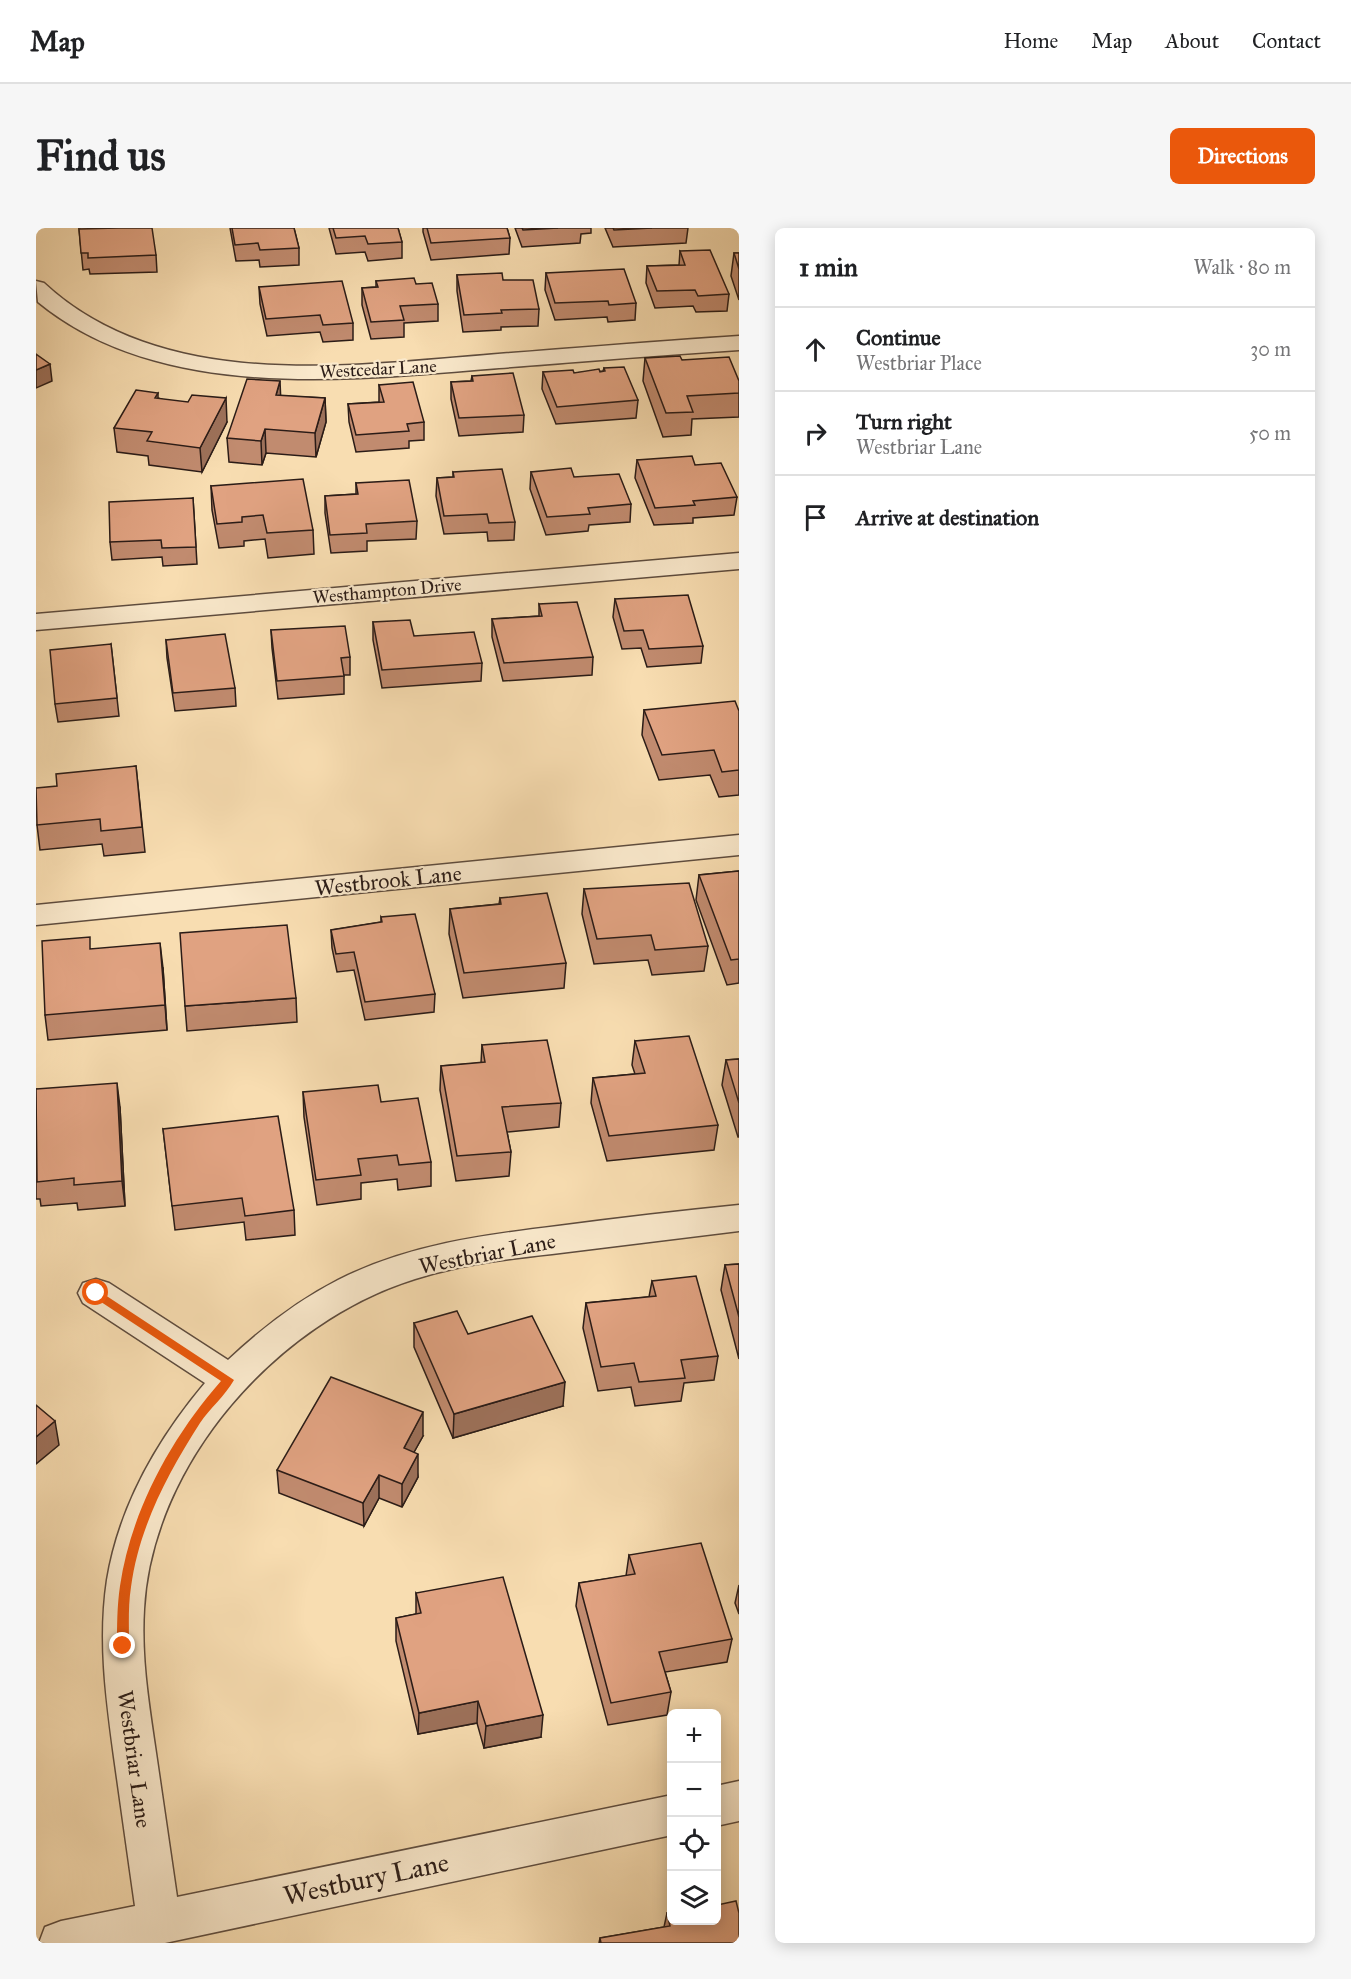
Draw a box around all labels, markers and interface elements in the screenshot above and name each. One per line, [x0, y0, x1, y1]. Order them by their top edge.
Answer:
text: Map [30, 24, 85, 59]
text: Home [1003, 28, 1058, 54]
text: Map [1091, 28, 1132, 54]
text: About [1165, 28, 1219, 54]
text: Contact [1252, 28, 1321, 54]
button: Directions [1170, 128, 1315, 184]
text: Find us [36, 130, 166, 182]
text: 1 min [799, 251, 858, 283]
text: Walk · 80 m [1193, 255, 1291, 279]
text: Continue [856, 324, 941, 351]
icon: ahead [799, 333, 832, 366]
text: 30 m [1250, 337, 1291, 361]
text: Westbriar Place [856, 351, 982, 375]
street label: Westcedar Lane [319, 355, 437, 383]
text: Turn right [856, 408, 952, 435]
icon: right [799, 417, 832, 450]
text: 50 m [1249, 421, 1291, 445]
text: Westbriar Lane [856, 435, 982, 459]
icon: arrive [799, 501, 832, 534]
text: Arrive at destination [856, 504, 1039, 531]
street label: Westhampton Drive [312, 574, 462, 608]
street label: Westbrook Lane [313, 859, 463, 902]
street label: Westbriar Lane [416, 1227, 558, 1280]
route start [82, 1279, 108, 1305]
route end [109, 1632, 135, 1658]
street label: Westbriar Lane [111, 1688, 158, 1830]
map controls [667, 1709, 721, 1925]
button: + [667, 1709, 721, 1763]
button: − [667, 1763, 721, 1817]
button: locate [667, 1817, 721, 1871]
street label: Westbury Lane [280, 1845, 452, 1912]
button: layers [667, 1871, 721, 1925]

